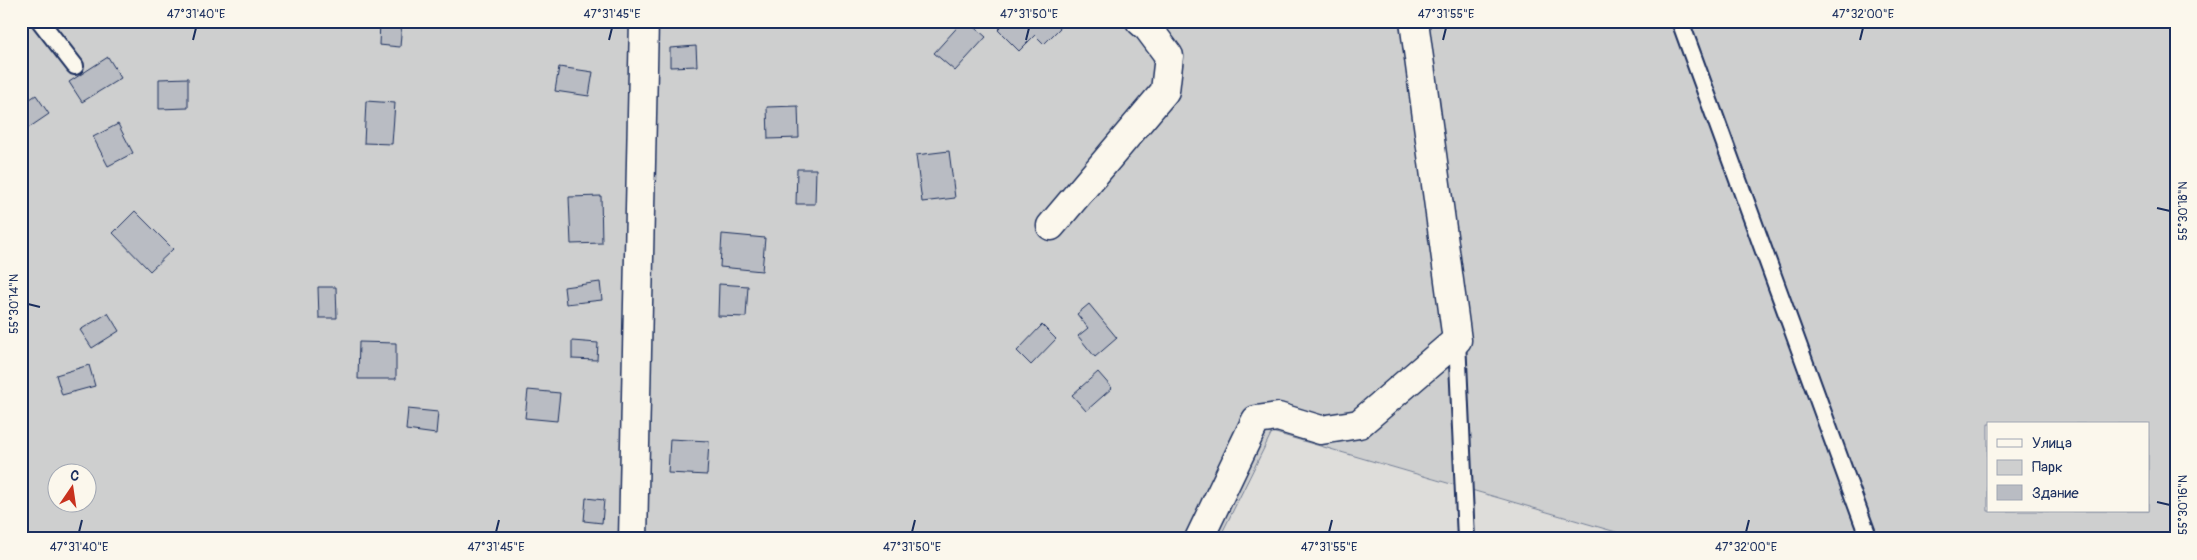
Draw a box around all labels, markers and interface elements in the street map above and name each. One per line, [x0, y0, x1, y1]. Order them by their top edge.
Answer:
text: 47°31'40"E [167, 7, 225, 22]
text: 47°31'45"E [584, 7, 640, 22]
text: 47°31'50"E [1000, 7, 1058, 22]
text: 47°31'55"E [1418, 7, 1474, 22]
text: 47°32'00"E [1832, 7, 1894, 22]
text: 55°30'18"N [2176, 181, 2191, 241]
text: 55°30'14"N [7, 274, 22, 334]
legend [1987, 422, 2150, 512]
text: Улица [2032, 434, 2072, 453]
text: Парк [2032, 458, 2063, 477]
north arrow [48, 462, 98, 512]
text: С [69, 467, 81, 485]
text: 55°30'16"N [2176, 475, 2191, 535]
text: Здание [2032, 484, 2079, 503]
text: 47°31'40"E [50, 540, 108, 555]
text: 47°31'45"E [468, 540, 524, 555]
text: 47°31'50"E [883, 540, 941, 555]
text: 47°31'55"E [1301, 540, 1357, 555]
text: 47°32'00"E [1715, 540, 1777, 555]

